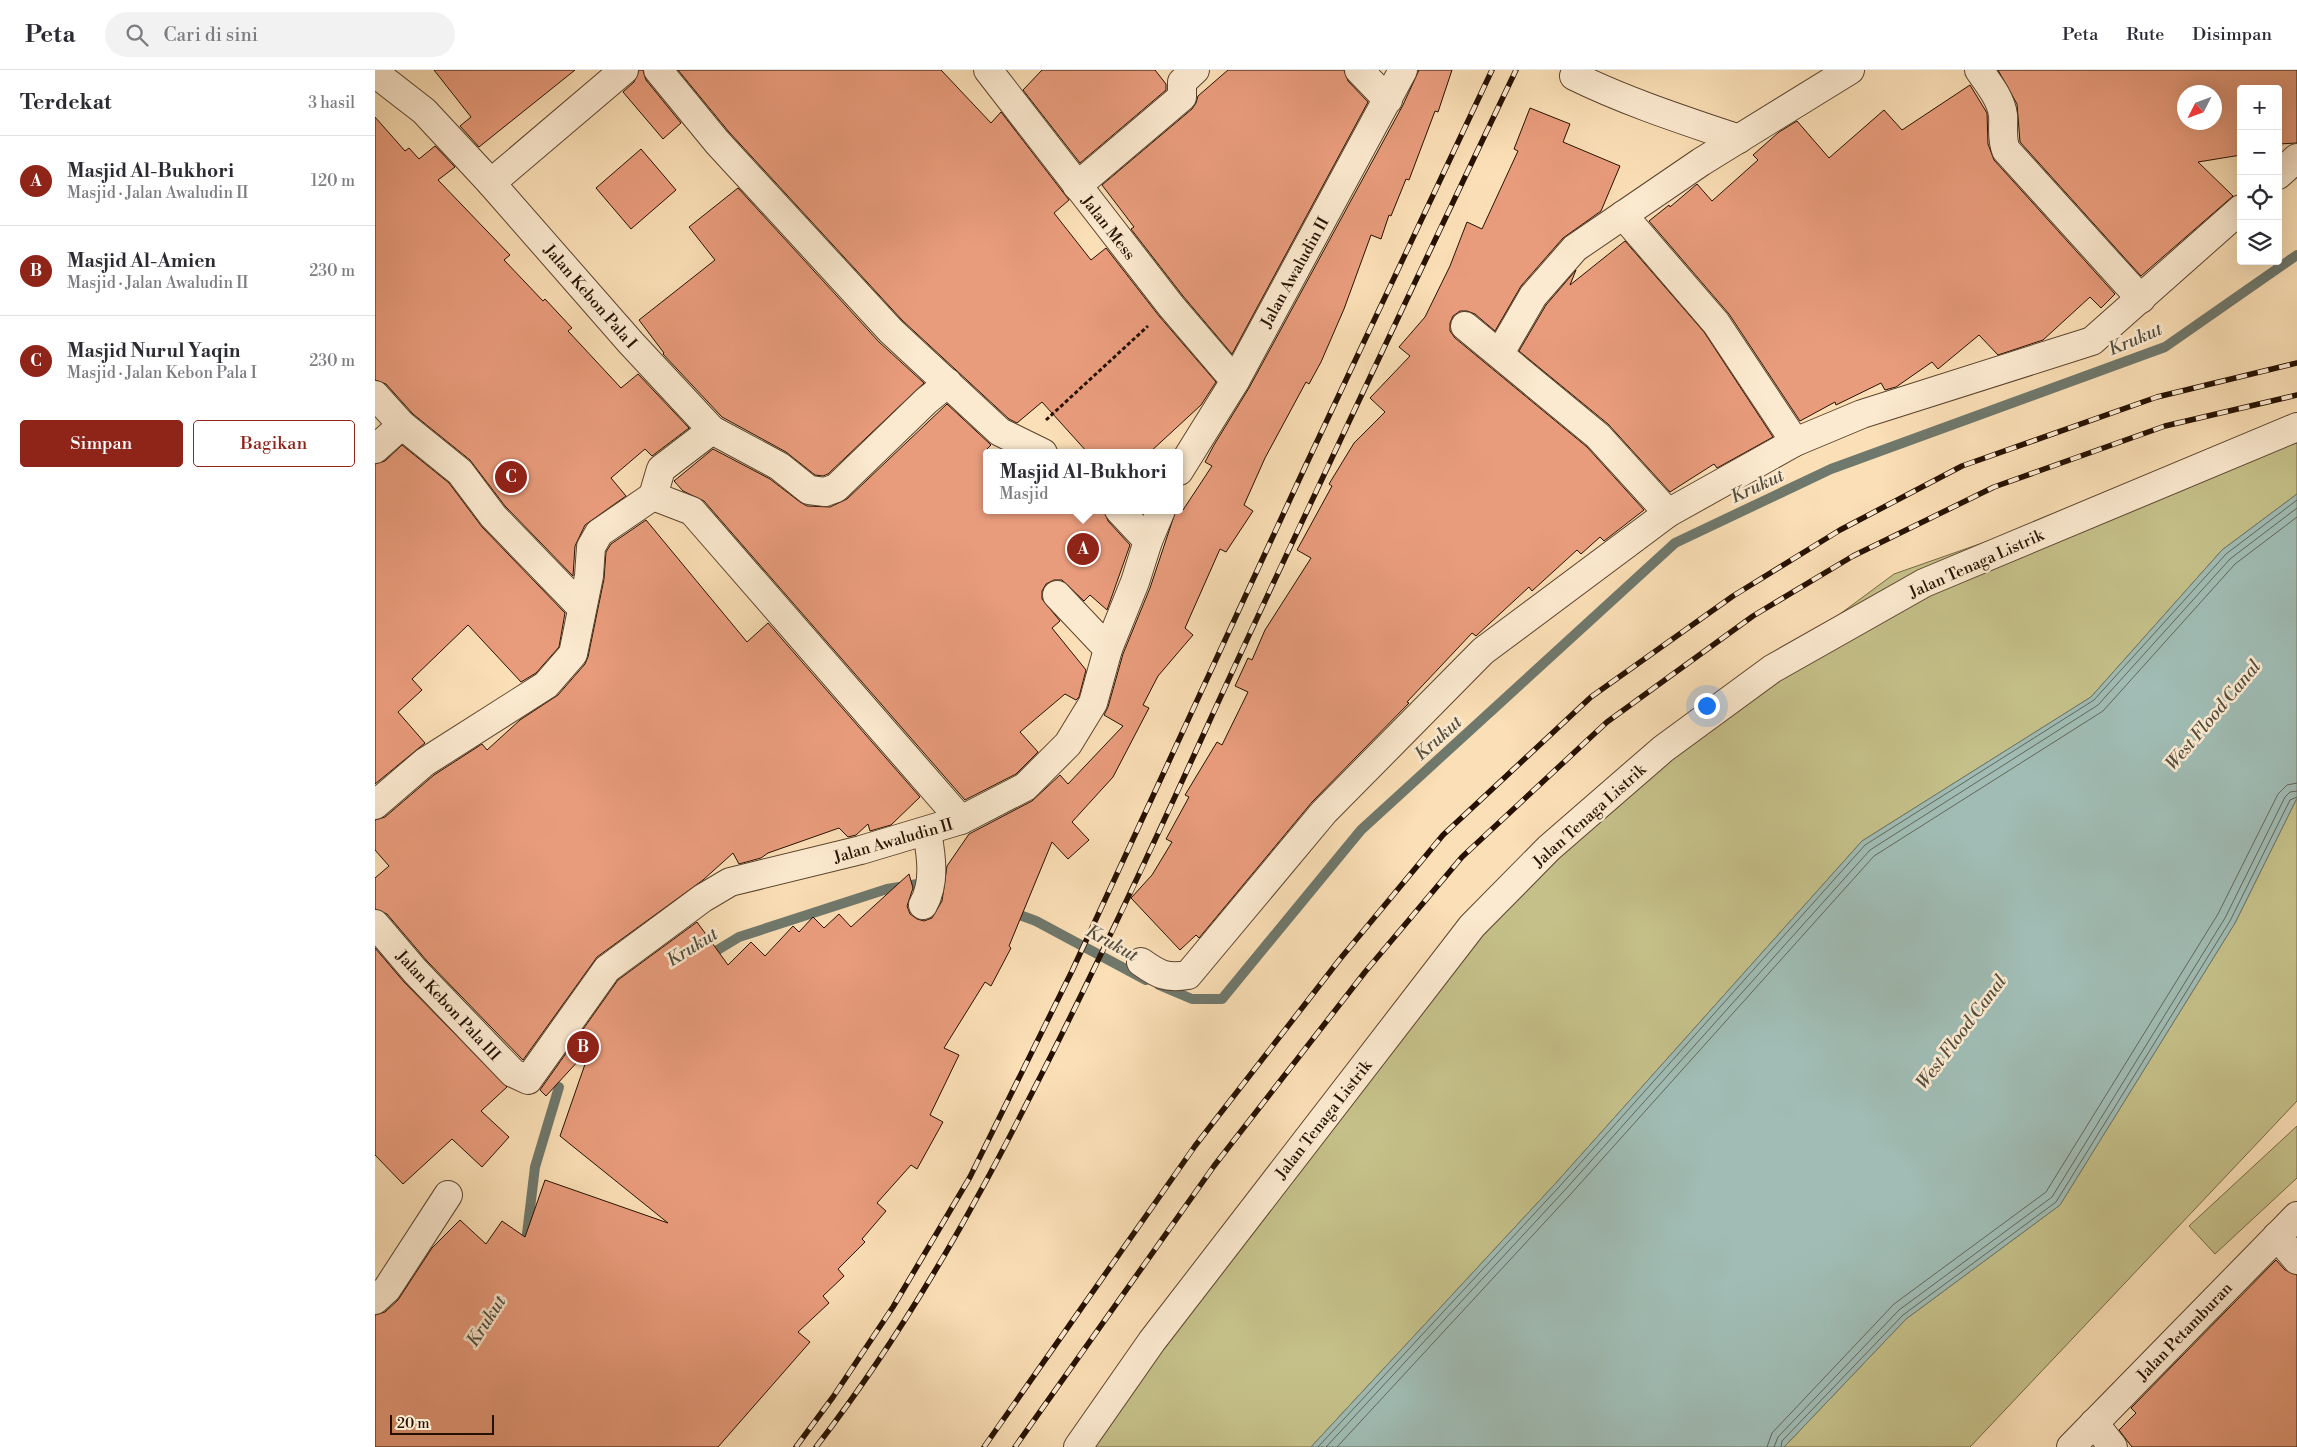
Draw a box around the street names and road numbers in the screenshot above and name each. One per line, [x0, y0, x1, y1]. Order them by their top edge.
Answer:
street label: Jalan Mess [1076, 190, 1140, 264]
street label: Jalan Awaludin II [1256, 214, 1333, 332]
street label: Jalan Kebon Pala I [539, 240, 641, 353]
street label: Jalan Tenaga Listrik [1905, 525, 2048, 603]
street label: Jalan Tenaga Listrik [1528, 759, 1652, 872]
street label: Jalan Awaludin II [830, 814, 955, 868]
street label: Jalan Kebon Pala III [391, 946, 505, 1065]
street label: Jalan Tenaga Listrik [1271, 1055, 1377, 1184]
street label: Jalan Petamburan [2132, 1278, 2237, 1386]

